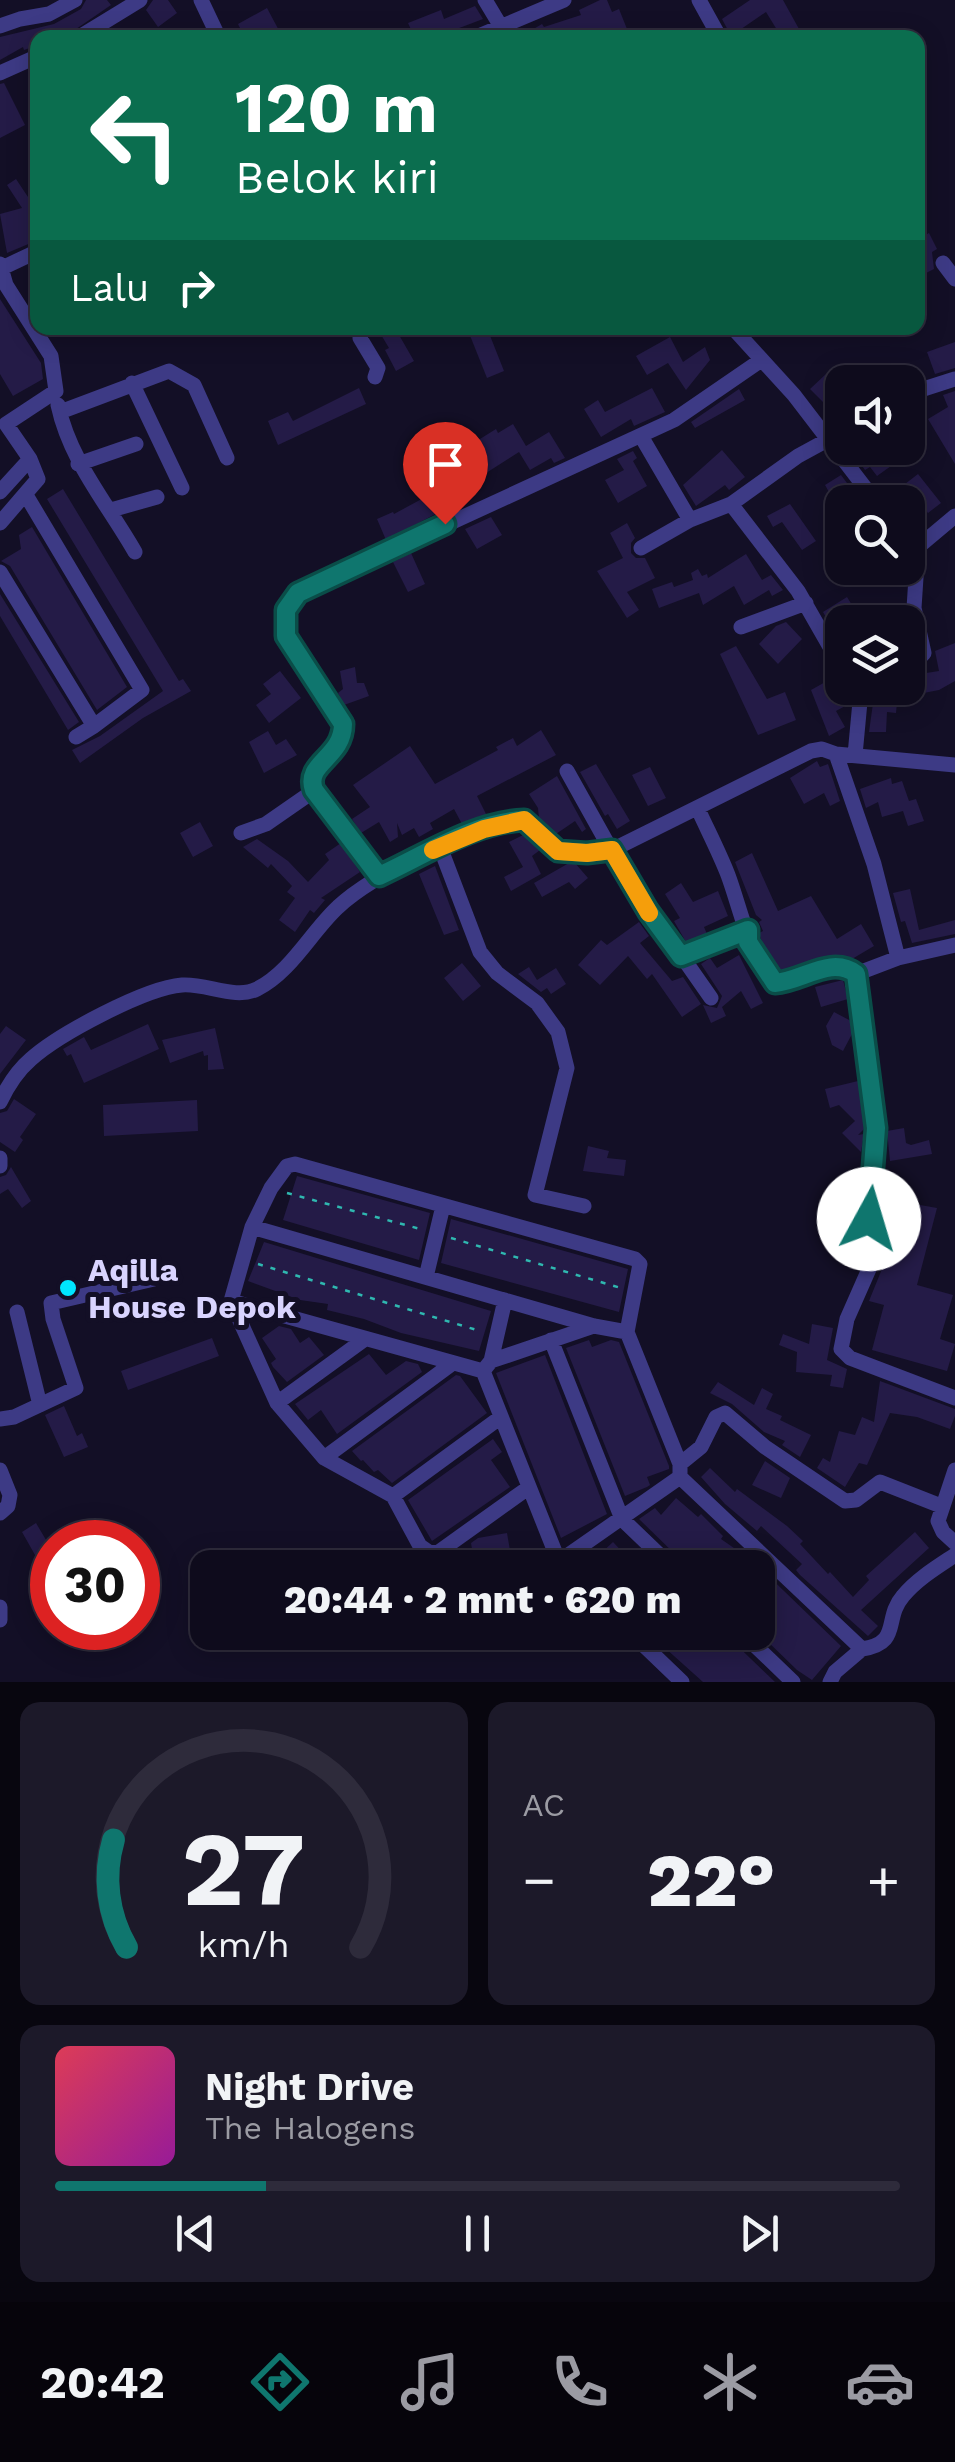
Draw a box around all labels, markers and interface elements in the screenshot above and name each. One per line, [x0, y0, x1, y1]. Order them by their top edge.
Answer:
text: 120 m [235, 67, 438, 149]
icon: left [70, 70, 200, 200]
text: Belok kiri [235, 151, 439, 204]
icon: right [169, 260, 224, 315]
text: Lalu [70, 266, 149, 310]
map controls [825, 365, 925, 705]
button: sound [825, 365, 925, 465]
pin [403, 422, 488, 525]
icon: arrive [418, 437, 473, 492]
button: search [825, 485, 925, 585]
button: layers [825, 605, 925, 705]
position arrow [817, 1167, 921, 1271]
place label: Aqilla House Depok [88, 1251, 296, 1326]
marker: Aqilla House Depok [57, 1277, 79, 1299]
speed limit sign: 30 [30, 1520, 160, 1650]
text: 20:44 · 2 mnt · 620 m [284, 1578, 681, 1622]
text: AC [523, 1786, 565, 1824]
text: 27 [182, 1808, 305, 1930]
text: 22° [647, 1836, 775, 1924]
text: − [523, 1848, 556, 1912]
text: + [867, 1848, 900, 1912]
text: km/h [198, 1924, 290, 1966]
text: Night Drive [205, 2065, 414, 2109]
text: The Halogens [205, 2109, 415, 2147]
icon: previous [168, 2206, 223, 2261]
icon: pause [450, 2206, 505, 2261]
icon: next [732, 2206, 787, 2261]
icon: directions [245, 2347, 315, 2417]
icon: music [395, 2347, 465, 2417]
icon: phone [545, 2347, 615, 2417]
icon: climate [695, 2347, 765, 2417]
icon: car [845, 2347, 915, 2417]
text: 20:42 [40, 2356, 165, 2409]

